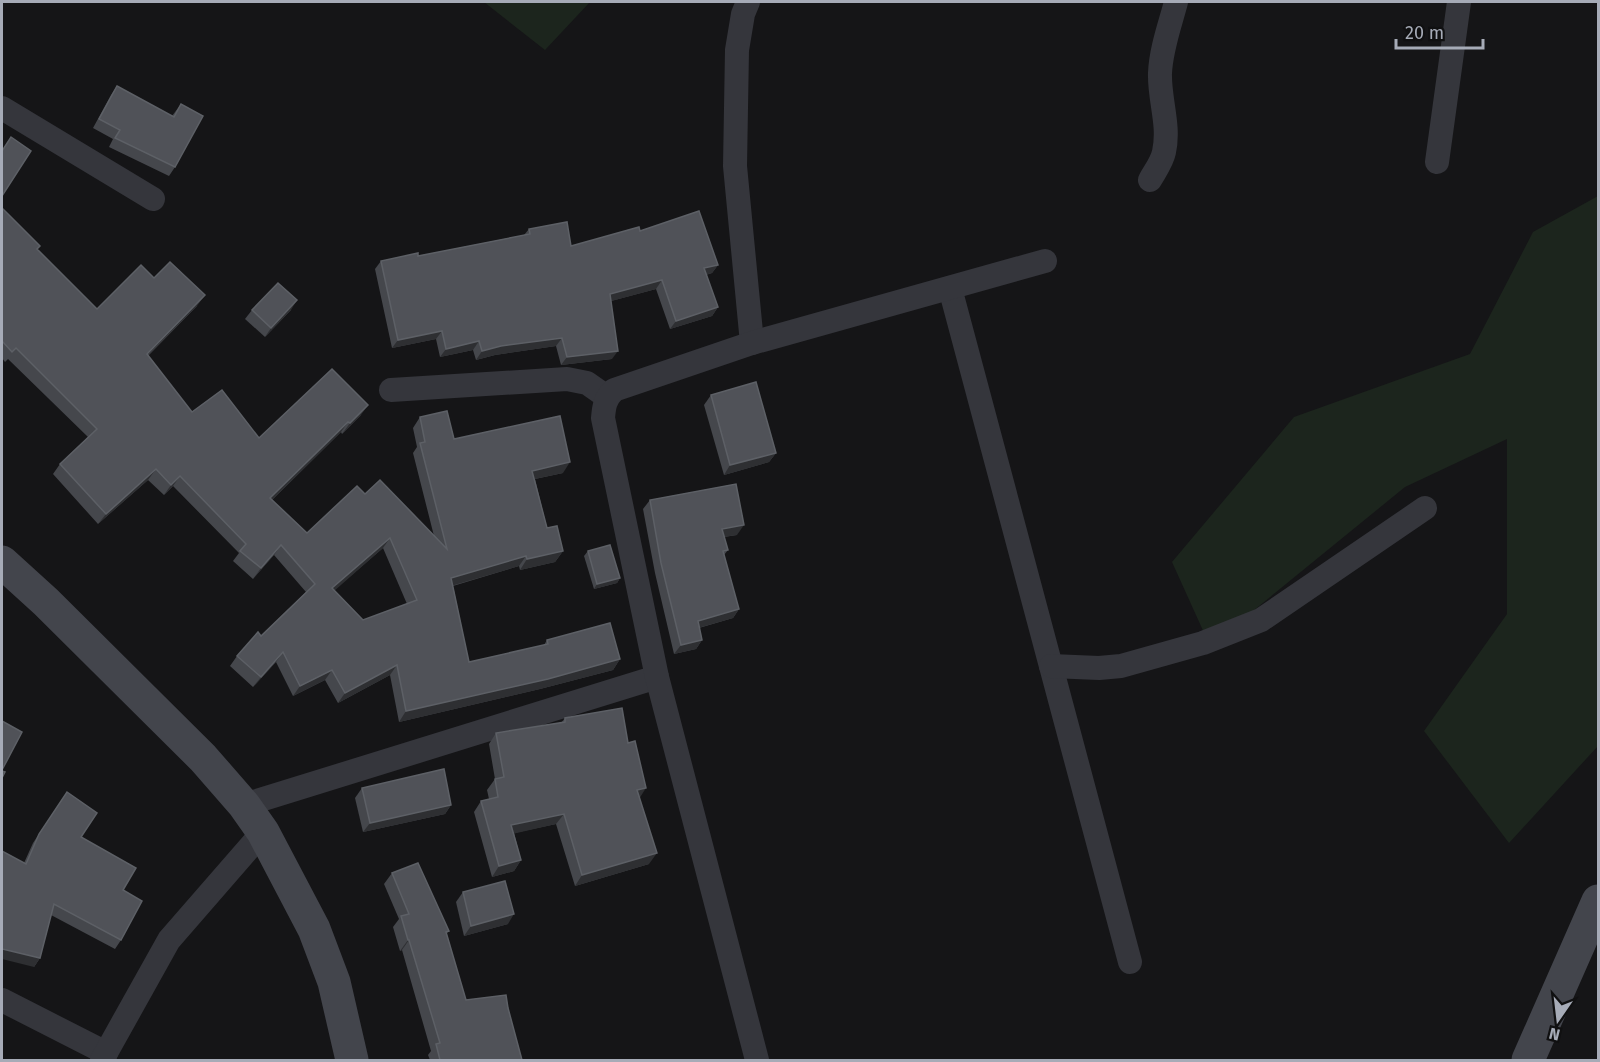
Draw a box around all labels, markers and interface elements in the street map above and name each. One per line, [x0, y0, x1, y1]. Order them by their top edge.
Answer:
scale bar [1396, 12, 1483, 50]
text: 20 m [1405, 22, 1444, 44]
north arrow [1528, 990, 1588, 1050]
text: N [1547, 1024, 1562, 1045]

